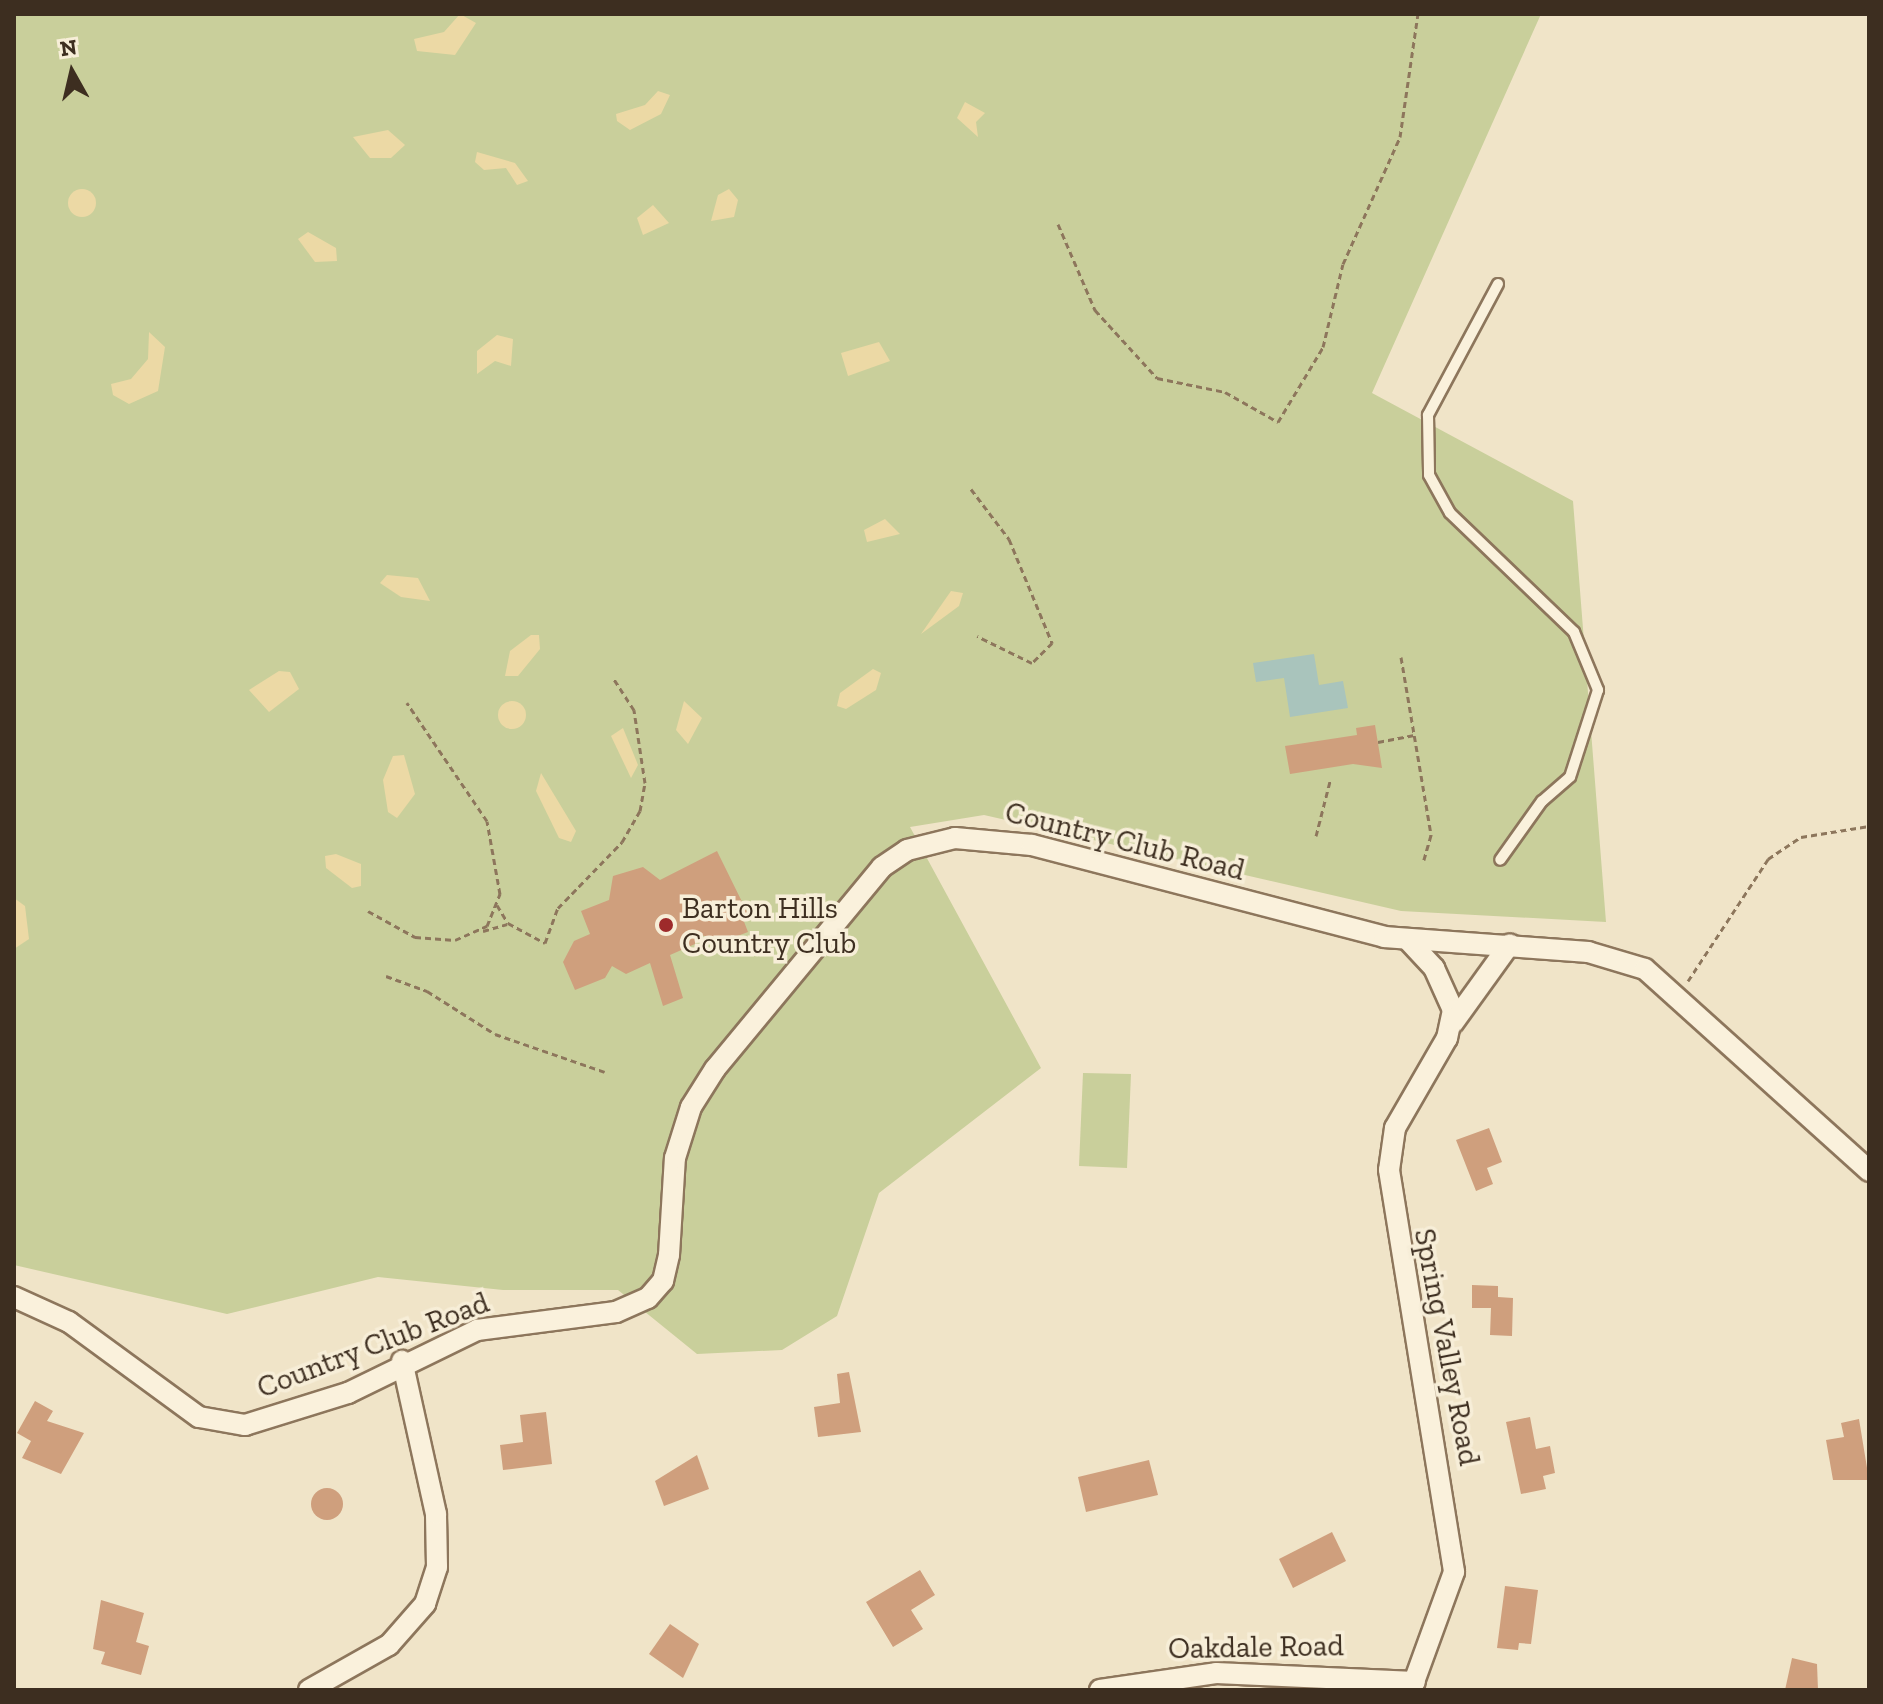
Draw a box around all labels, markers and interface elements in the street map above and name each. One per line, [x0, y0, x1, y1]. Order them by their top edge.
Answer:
north arrow [32, 32, 112, 112]
text: N [58, 33, 79, 62]
street label: Country Club Road [1001, 794, 1249, 888]
place label: Barton Hills Country Club [682, 890, 857, 960]
marker: Barton Hills Country Club [657, 916, 675, 934]
street label: Spring Valley Road [1406, 1225, 1488, 1469]
street label: Country Club Road [252, 1284, 494, 1406]
street label: Oakdale Road [1168, 1627, 1344, 1667]

